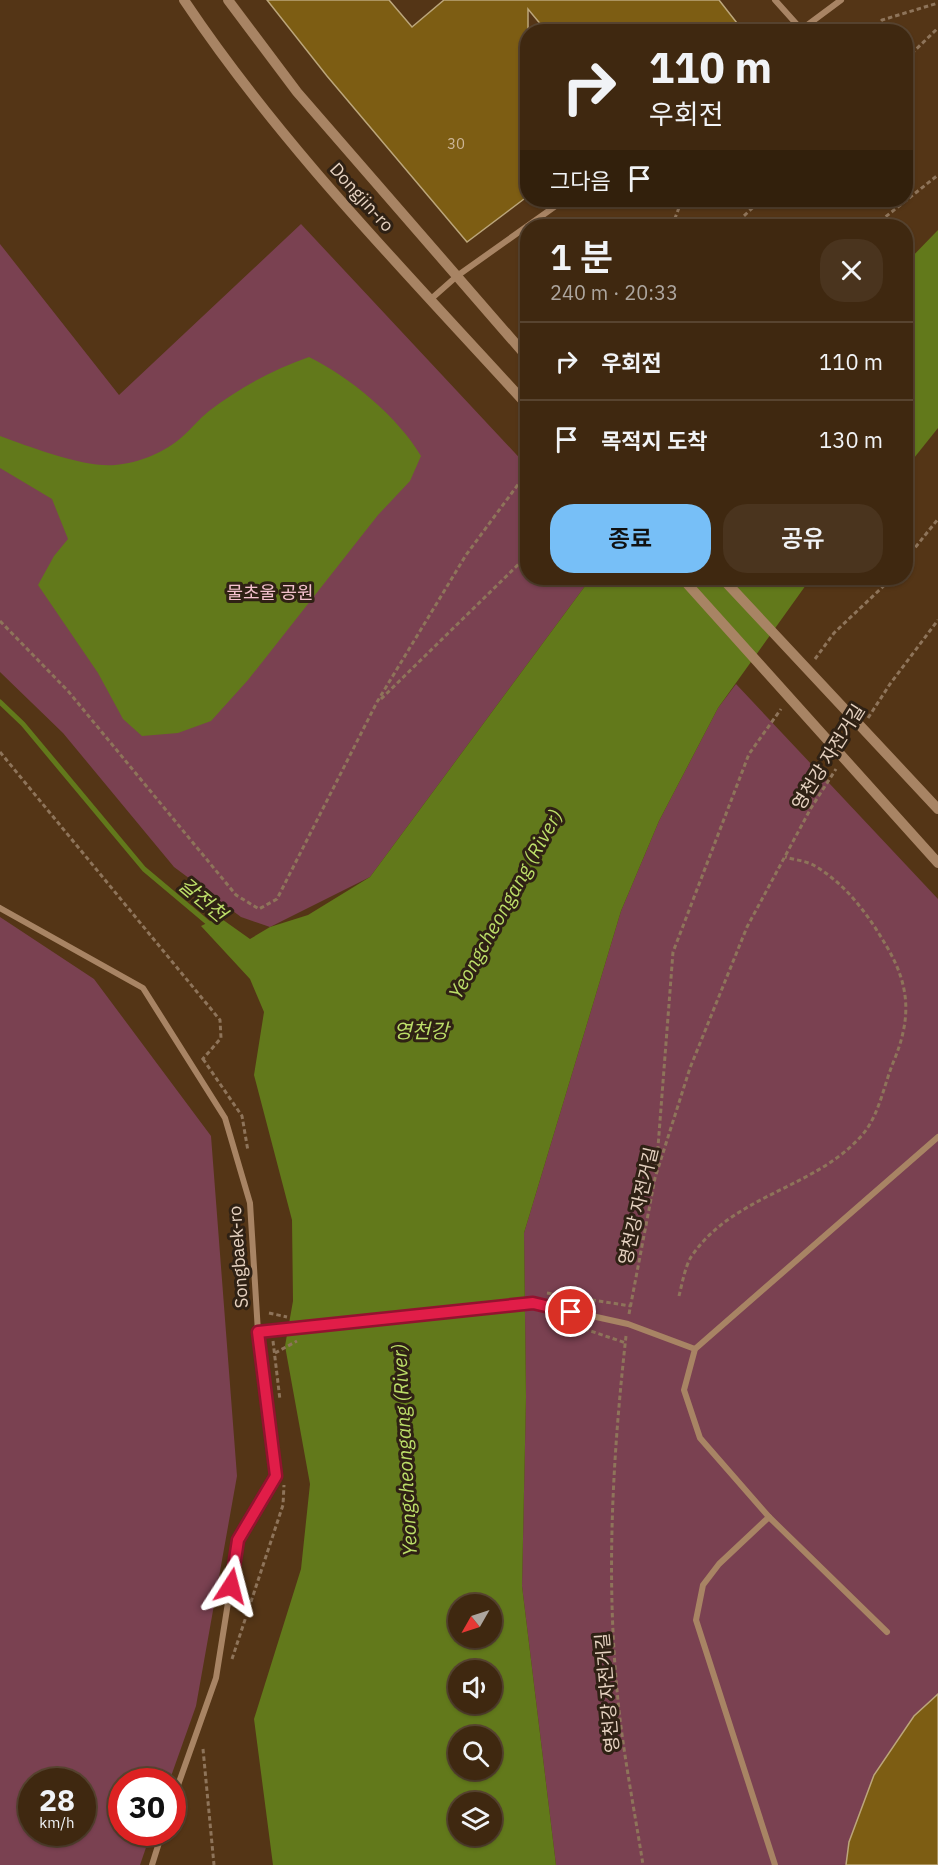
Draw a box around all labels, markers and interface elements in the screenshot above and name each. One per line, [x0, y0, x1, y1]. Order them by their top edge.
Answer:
text: 110 m [649, 40, 772, 95]
icon: right [550, 48, 628, 126]
text: 우회전 [649, 96, 724, 131]
house number: 30 [447, 134, 465, 153]
street label: Dongjin-ro [325, 158, 399, 236]
icon: arrive [623, 162, 656, 195]
text: 그다음 [550, 166, 611, 195]
text: 1 분 [550, 233, 613, 280]
button: close [820, 239, 883, 302]
text: 240 m · 20:33 [550, 279, 678, 306]
icon: right [550, 345, 583, 378]
text: 110 m [819, 347, 883, 376]
text: 우회전 [601, 348, 662, 377]
icon: arrive [550, 423, 583, 456]
text: 130 m [819, 425, 883, 454]
text: 목적지 도착 [601, 426, 707, 455]
button: 종료 [550, 504, 711, 573]
button: 공유 [723, 504, 883, 573]
park label: 물초울 공원 [226, 581, 314, 604]
street label: 영천강 자전거길 [786, 700, 870, 814]
water label: Yeongcheongang (River) [442, 804, 568, 1004]
water label: 갈전천 [173, 871, 235, 929]
water label: 영천강 [393, 1017, 451, 1044]
street label: 영천강 자전거길 [613, 1145, 663, 1267]
street label: Songbaek-ro [223, 1205, 253, 1309]
pin [545, 1286, 596, 1337]
icon: arrive [554, 1295, 587, 1328]
water label: Yeongcheongang (River) [385, 1343, 423, 1557]
position arrow [199, 1554, 263, 1618]
north arrow [448, 1594, 502, 1648]
map controls [448, 1594, 502, 1846]
street label: 영천강 자전거길 [590, 1632, 624, 1754]
button: sound [448, 1660, 502, 1714]
button: search [448, 1726, 502, 1780]
speed limit sign: 30 [108, 1768, 186, 1846]
text: 28 [39, 1780, 75, 1819]
button: layers [448, 1792, 502, 1846]
text: km/h [39, 1813, 75, 1832]

